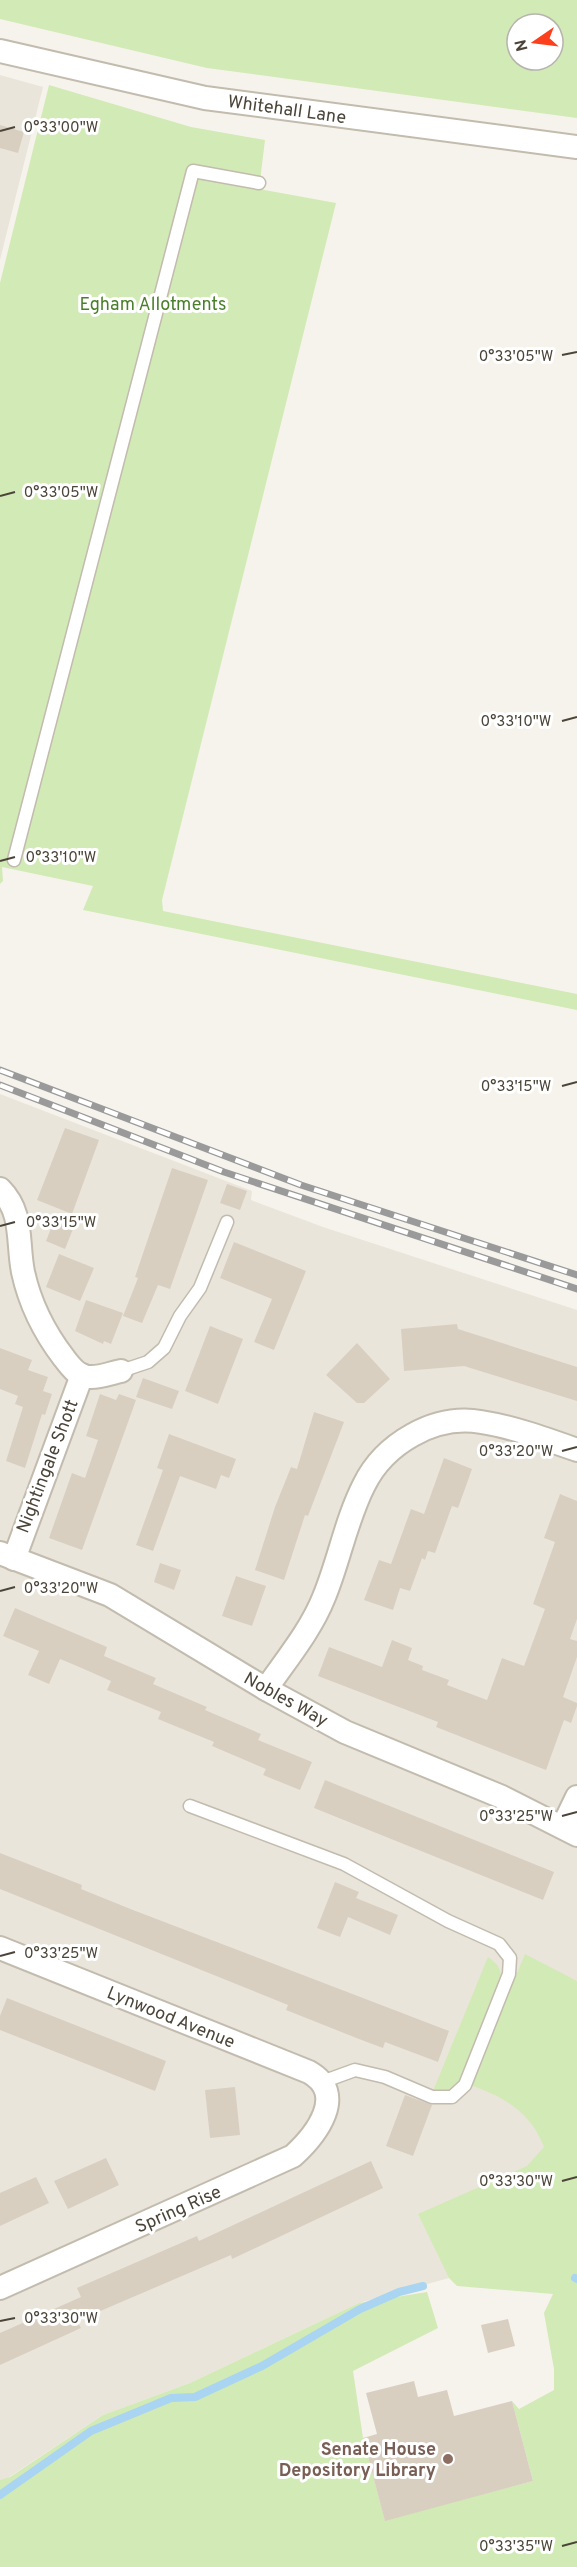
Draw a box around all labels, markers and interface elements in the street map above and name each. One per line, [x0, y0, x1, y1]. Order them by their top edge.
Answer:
north arrow [505, 12, 565, 72]
text: N [511, 37, 533, 53]
street label: Whitehall Lane [226, 91, 347, 130]
text: 0°33'00"W [24, 119, 98, 138]
park label: Egham Allotments [80, 294, 226, 317]
text: 0°33'05"W [479, 348, 553, 367]
text: 0°33'05"W [24, 484, 98, 503]
text: 0°33'10"W [481, 713, 551, 732]
text: 0°33'10"W [26, 849, 96, 868]
text: 0°33'15"W [481, 1078, 551, 1097]
text: 0°33'15"W [26, 1214, 96, 1233]
street label: Nightingale Shott [12, 1396, 84, 1537]
text: 0°33'20"W [479, 1443, 553, 1462]
text: 0°33'20"W [24, 1580, 98, 1599]
street label: Nobles Way [239, 1668, 332, 1733]
text: 0°33'25"W [479, 1808, 553, 1827]
text: 0°33'25"W [24, 1945, 98, 1964]
street label: Lynwood Avenue [103, 1982, 238, 2055]
text: 0°33'30"W [479, 2173, 553, 2192]
street label: Spring Rise [132, 2181, 225, 2240]
text: 0°33'30"W [24, 2310, 98, 2329]
place label: Senate House Depository Library [279, 2439, 436, 2483]
marker: Senate House Depository Library [441, 2452, 455, 2466]
text: 0°33'35"W [479, 2538, 553, 2557]

